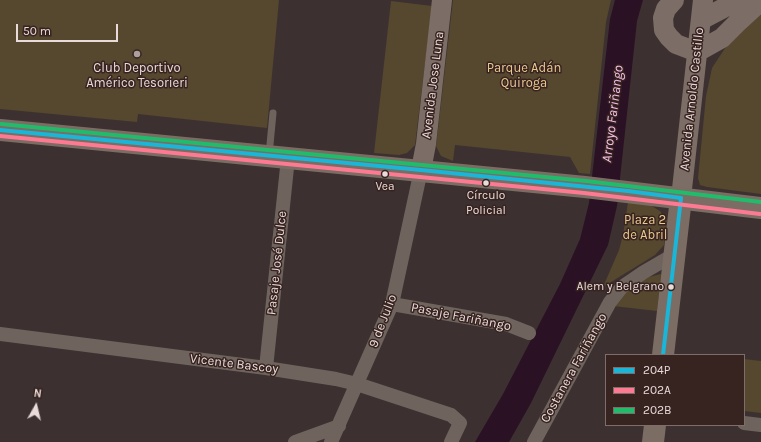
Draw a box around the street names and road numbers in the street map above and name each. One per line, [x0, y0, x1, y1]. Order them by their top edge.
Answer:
street label: Avenida Arnoldo Castillo [677, 27, 707, 171]
street label: Avenida Jose Luna [419, 30, 447, 140]
street label: Pasaje José Dulce [264, 210, 290, 316]
street label: 9 de Julio [366, 292, 400, 350]
street label: Pasaje Fariñango [410, 300, 512, 334]
street label: Costanera Fariñango [537, 310, 611, 426]
street label: Vicente Bascoy [189, 351, 279, 377]

